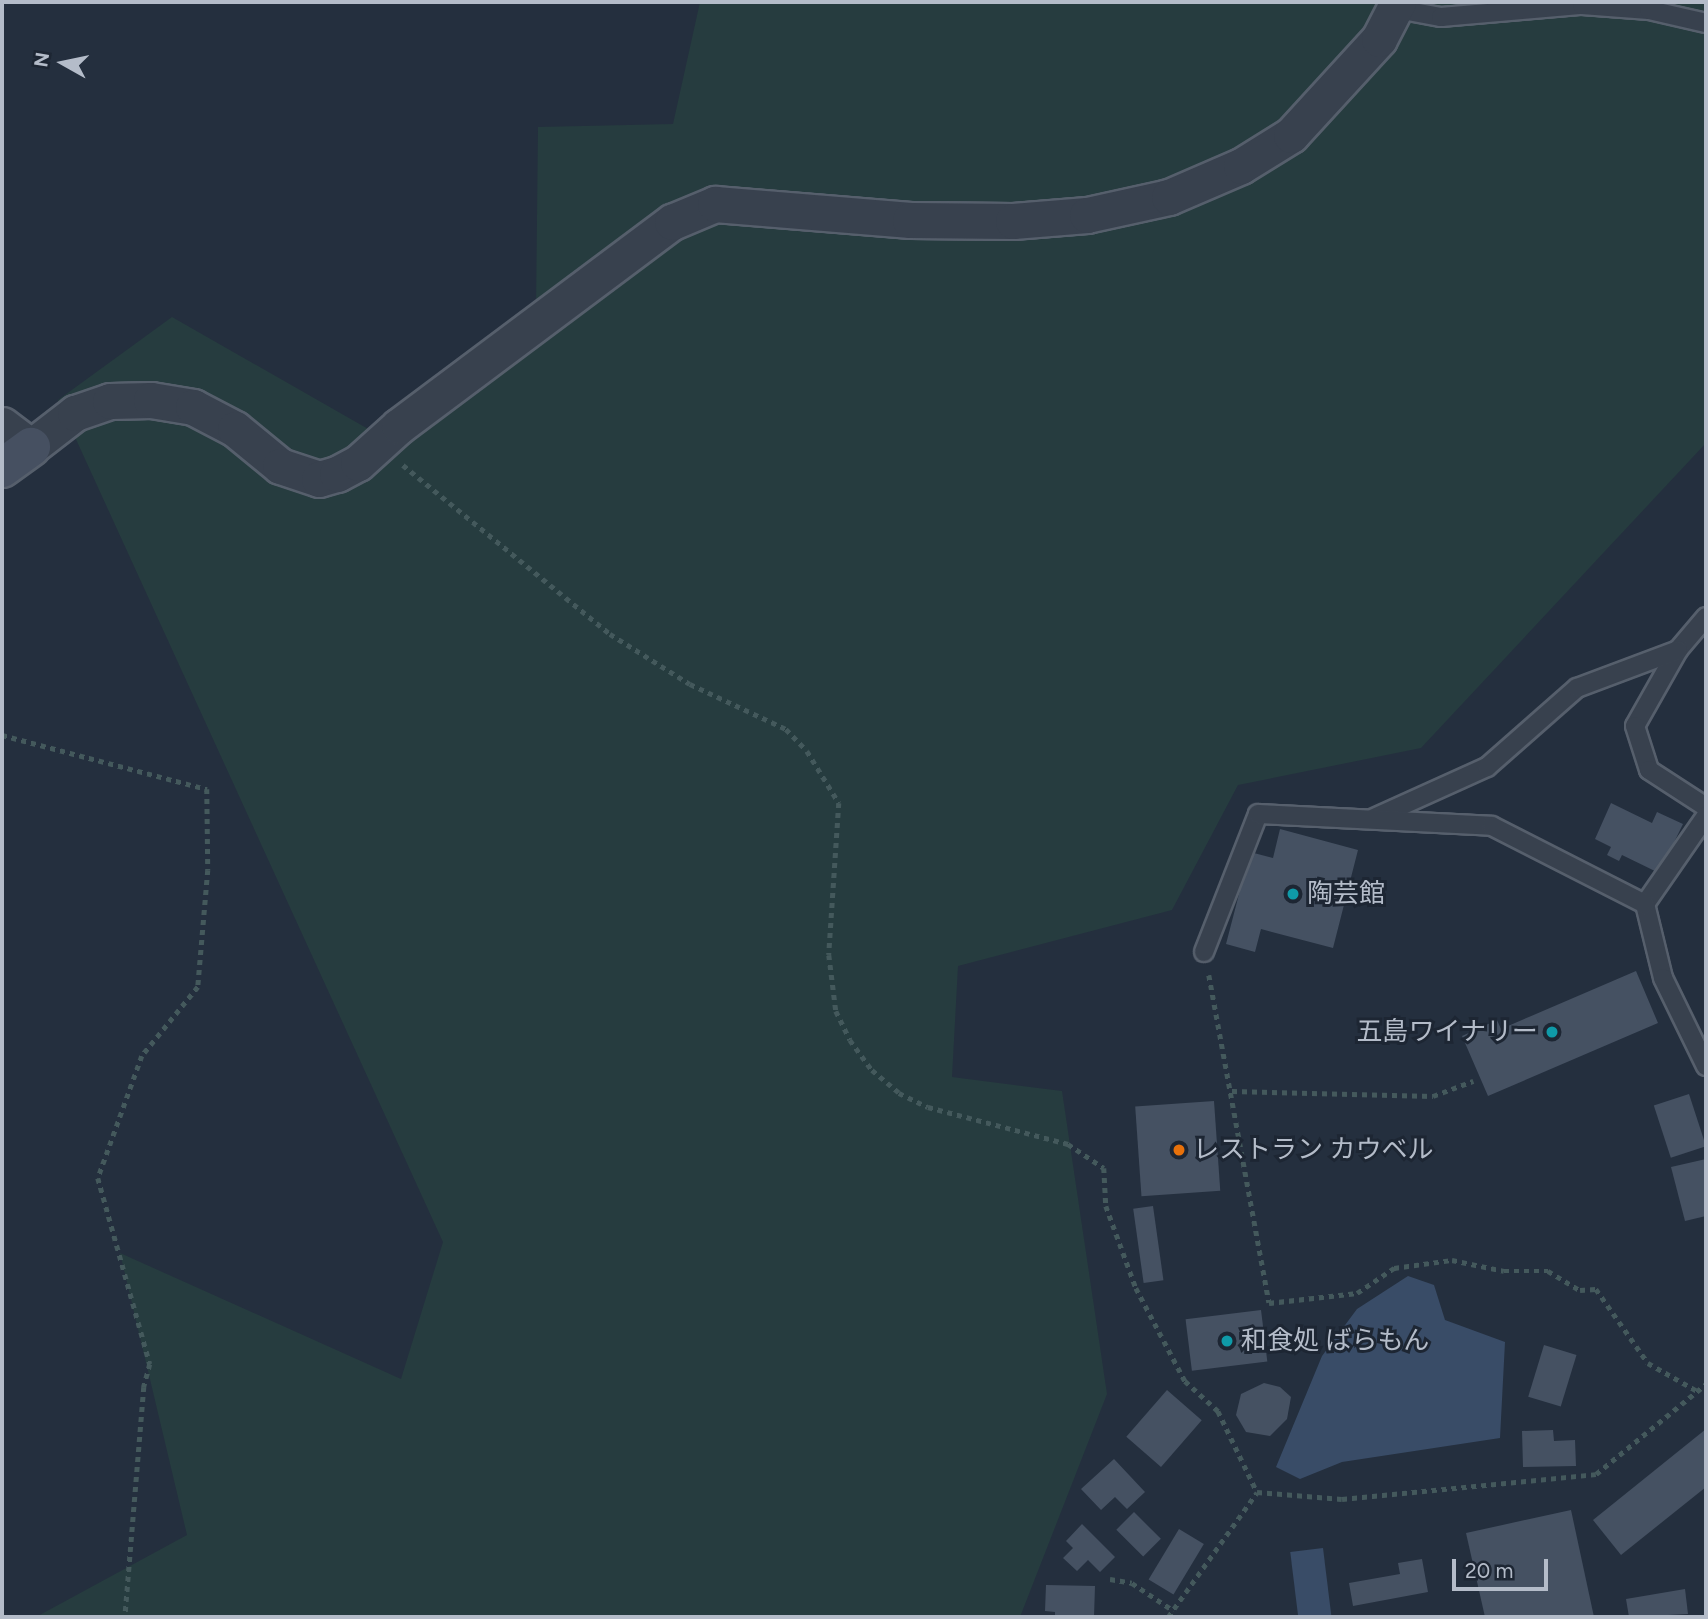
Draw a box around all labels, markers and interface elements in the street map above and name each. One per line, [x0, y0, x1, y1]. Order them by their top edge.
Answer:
north arrow [28, 28, 98, 98]
text: N [29, 51, 54, 69]
place label: 陶芸館 [1307, 878, 1385, 910]
marker: 陶芸館 [1285, 886, 1301, 902]
place label: 五島ワイナリー [1356, 1016, 1538, 1048]
marker: 五島ワイナリー [1544, 1024, 1560, 1040]
place label: レストラン カウベル [1193, 1134, 1433, 1166]
marker: レストラン カウベル [1171, 1142, 1187, 1158]
place label: 和食処 ばらもん [1241, 1325, 1429, 1357]
marker: 和食処 ばらもん [1219, 1333, 1235, 1349]
scale bar [1456, 1546, 1552, 1590]
text: 20 m [1465, 1558, 1513, 1583]

